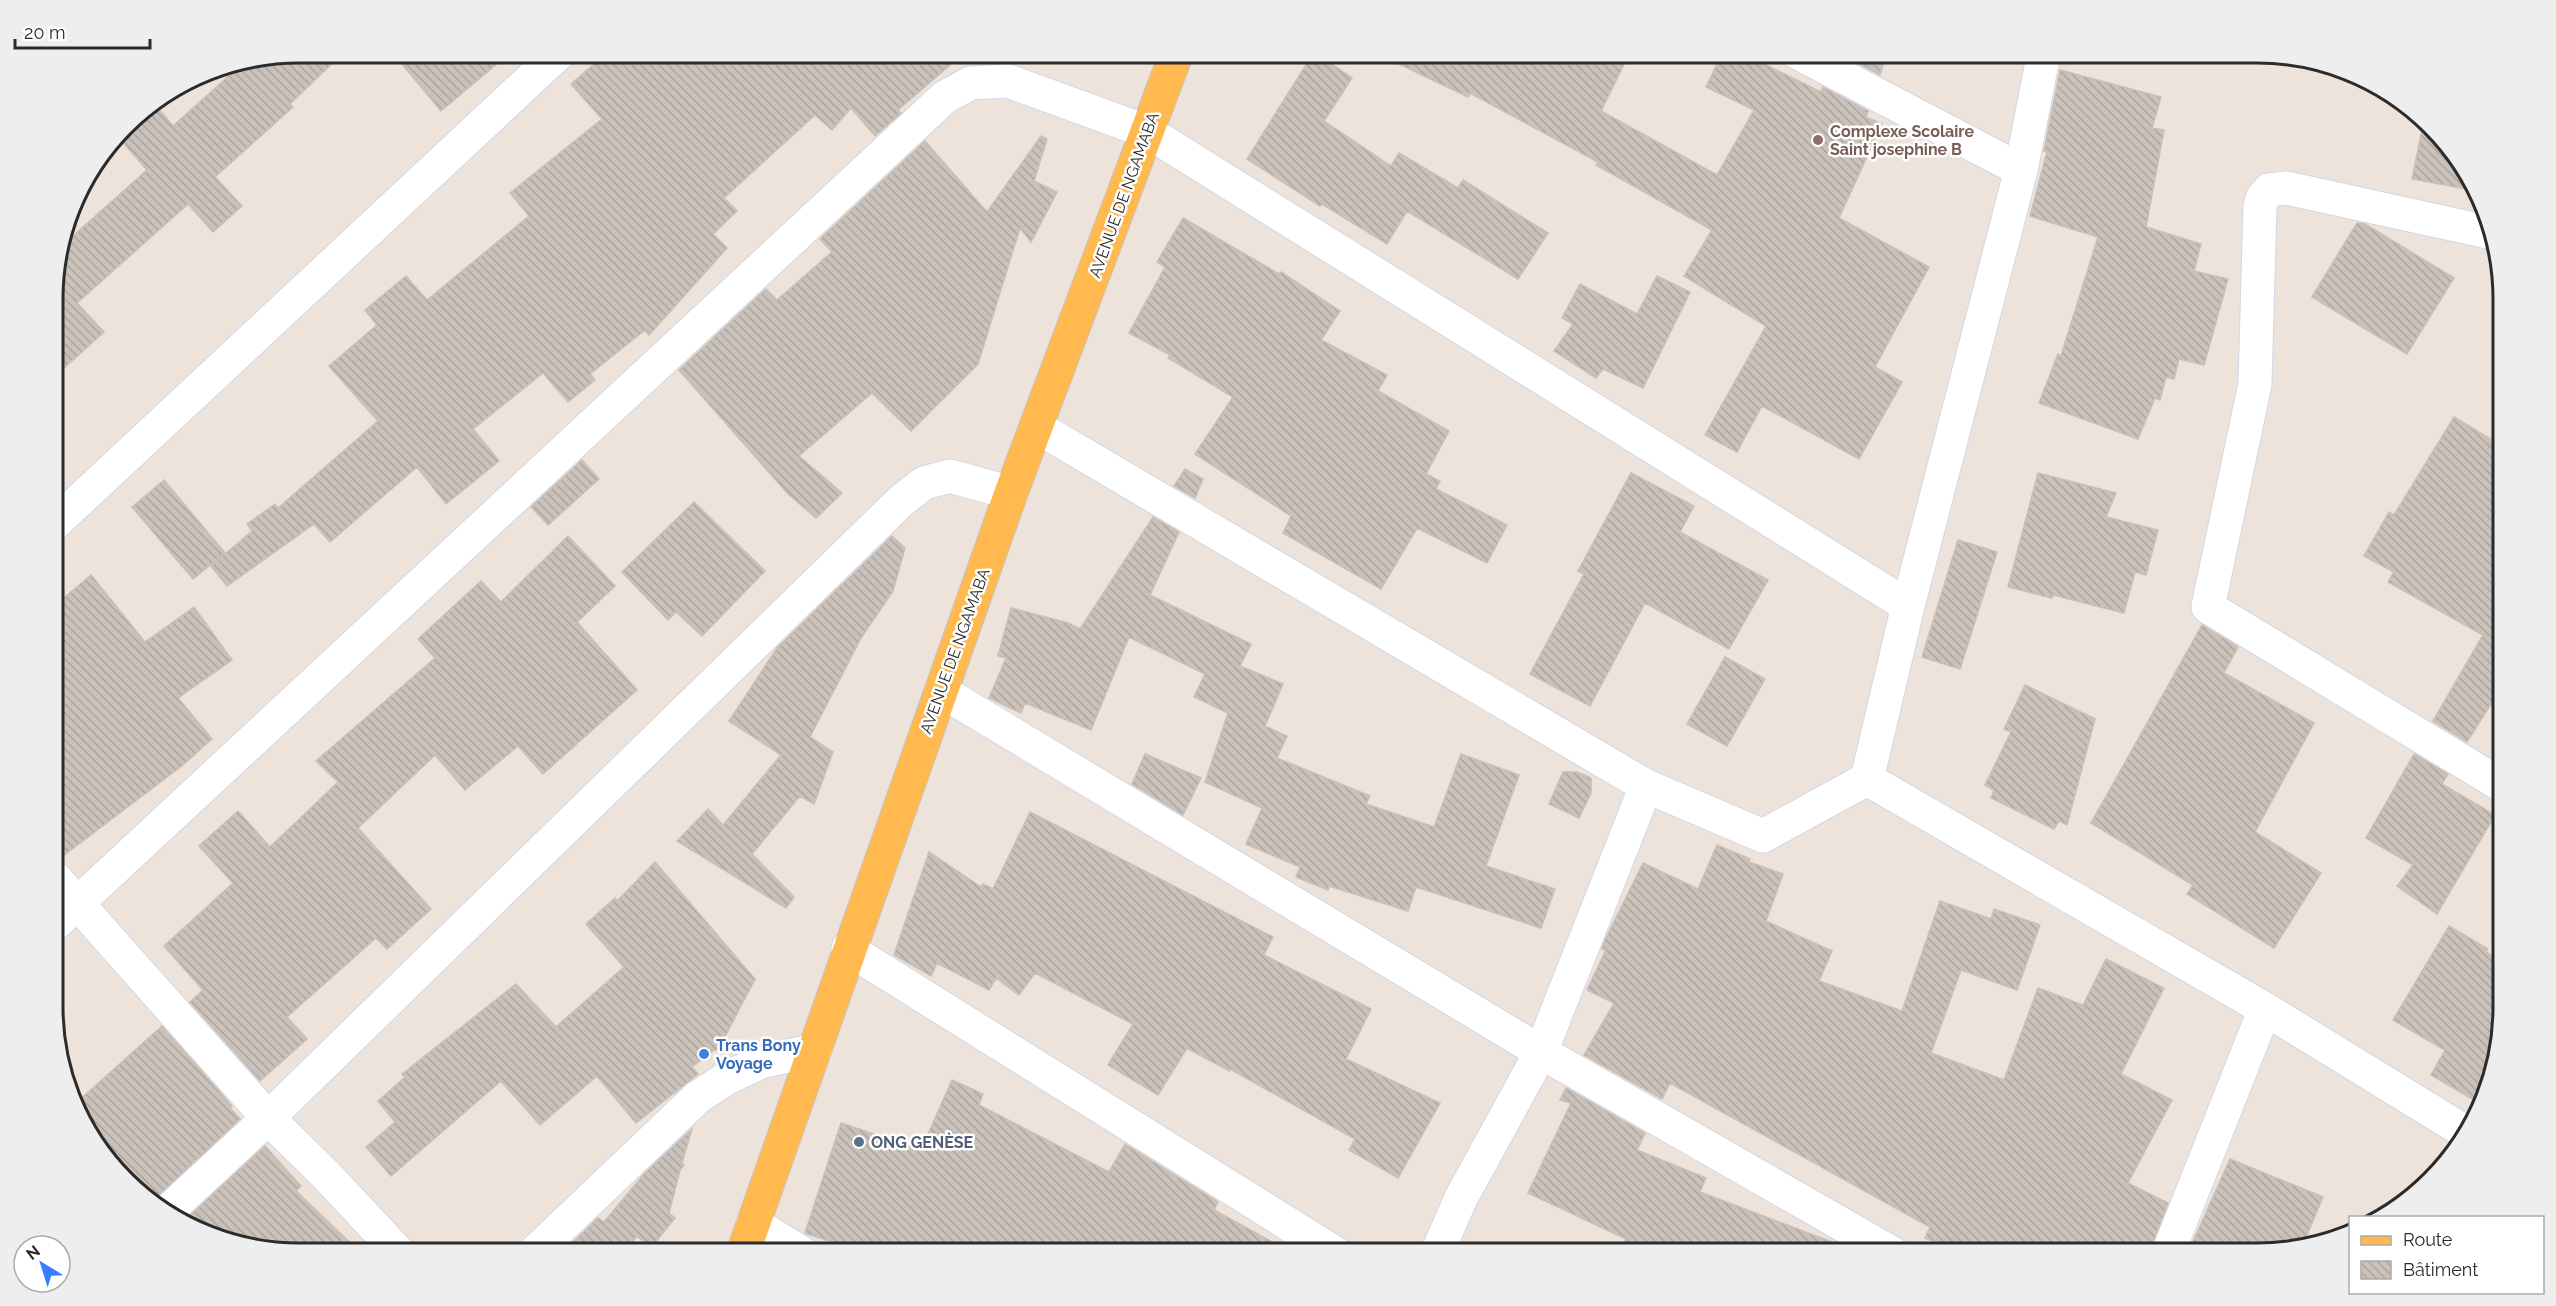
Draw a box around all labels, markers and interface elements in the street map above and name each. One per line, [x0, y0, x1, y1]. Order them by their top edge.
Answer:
scale bar [15, 12, 150, 50]
text: 20 m [24, 22, 66, 43]
street label: AVENUE DE NGAMABA [1085, 109, 1163, 280]
place label: Complexe Scolaire Saint josephine B [1830, 122, 1974, 159]
marker: Complexe Scolaire Saint josephine B [1811, 133, 1825, 147]
street label: AVENUE DE NGAMABA [916, 565, 994, 736]
place label: Trans Bony Voyage [716, 1036, 801, 1073]
marker: Trans Bony Voyage [697, 1047, 711, 1061]
place label: ONG GENÈSE [871, 1132, 974, 1152]
marker: ONG GENÈSE [852, 1135, 866, 1149]
legend [2349, 1216, 2544, 1294]
text: Route [2403, 1229, 2453, 1250]
north arrow [12, 1234, 72, 1294]
text: N [22, 1241, 44, 1264]
text: Bâtiment [2403, 1259, 2478, 1280]

